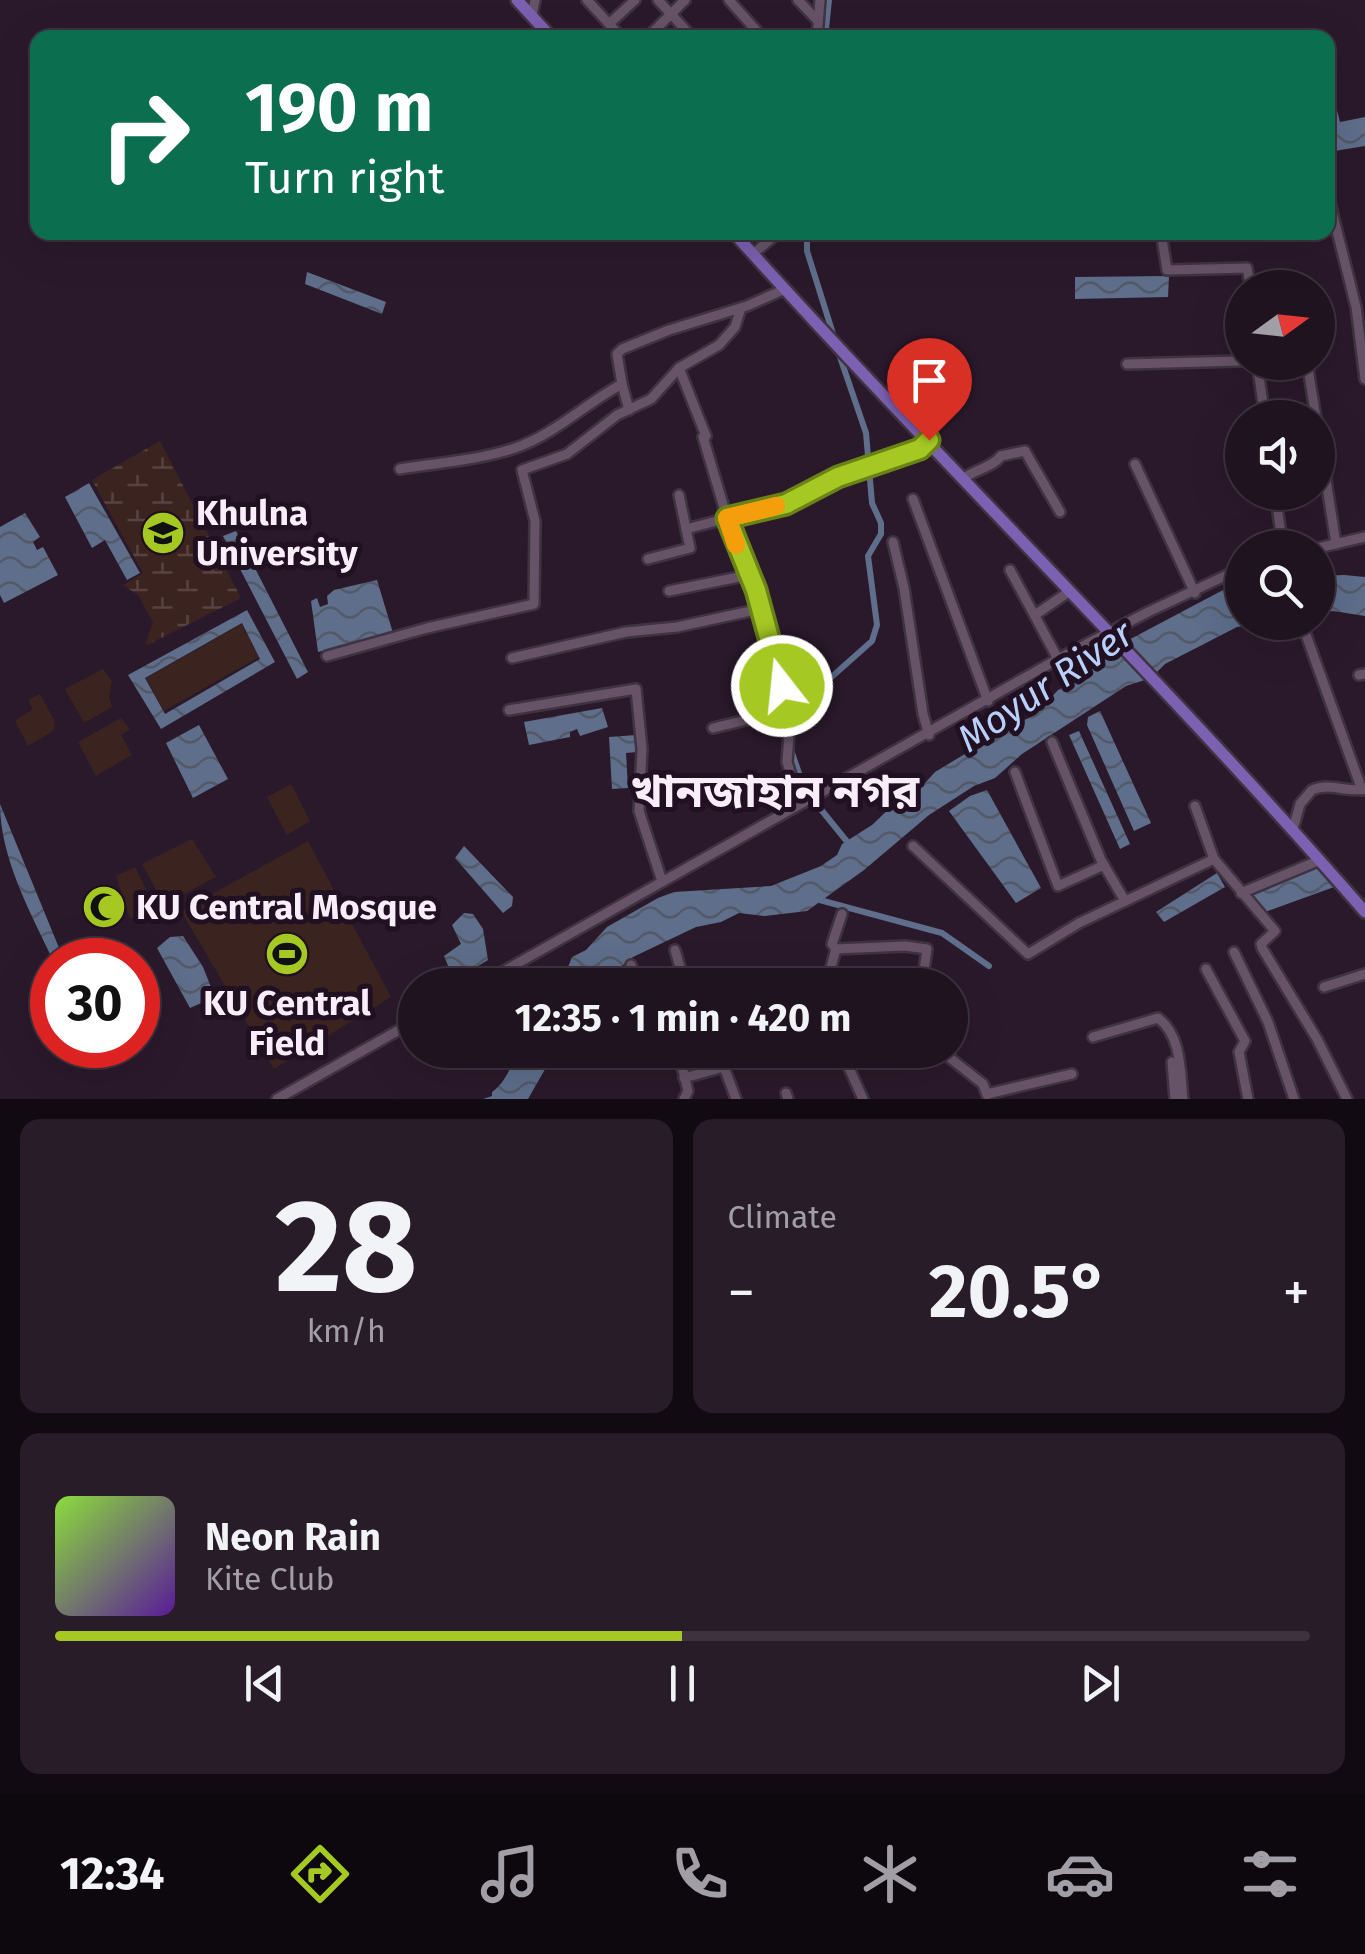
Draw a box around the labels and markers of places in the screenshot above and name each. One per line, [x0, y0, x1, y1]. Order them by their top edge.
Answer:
pin [887, 338, 972, 441]
place label: Khulna University [196, 492, 359, 574]
school or university icon: Khulna University [140, 510, 186, 556]
mosque icon: KU Central Mosque [81, 884, 127, 930]
place label: KU Central Mosque [136, 886, 437, 928]
sports icon: KU Central Field [264, 931, 310, 977]
place label: KU Central Field [203, 982, 371, 1064]

